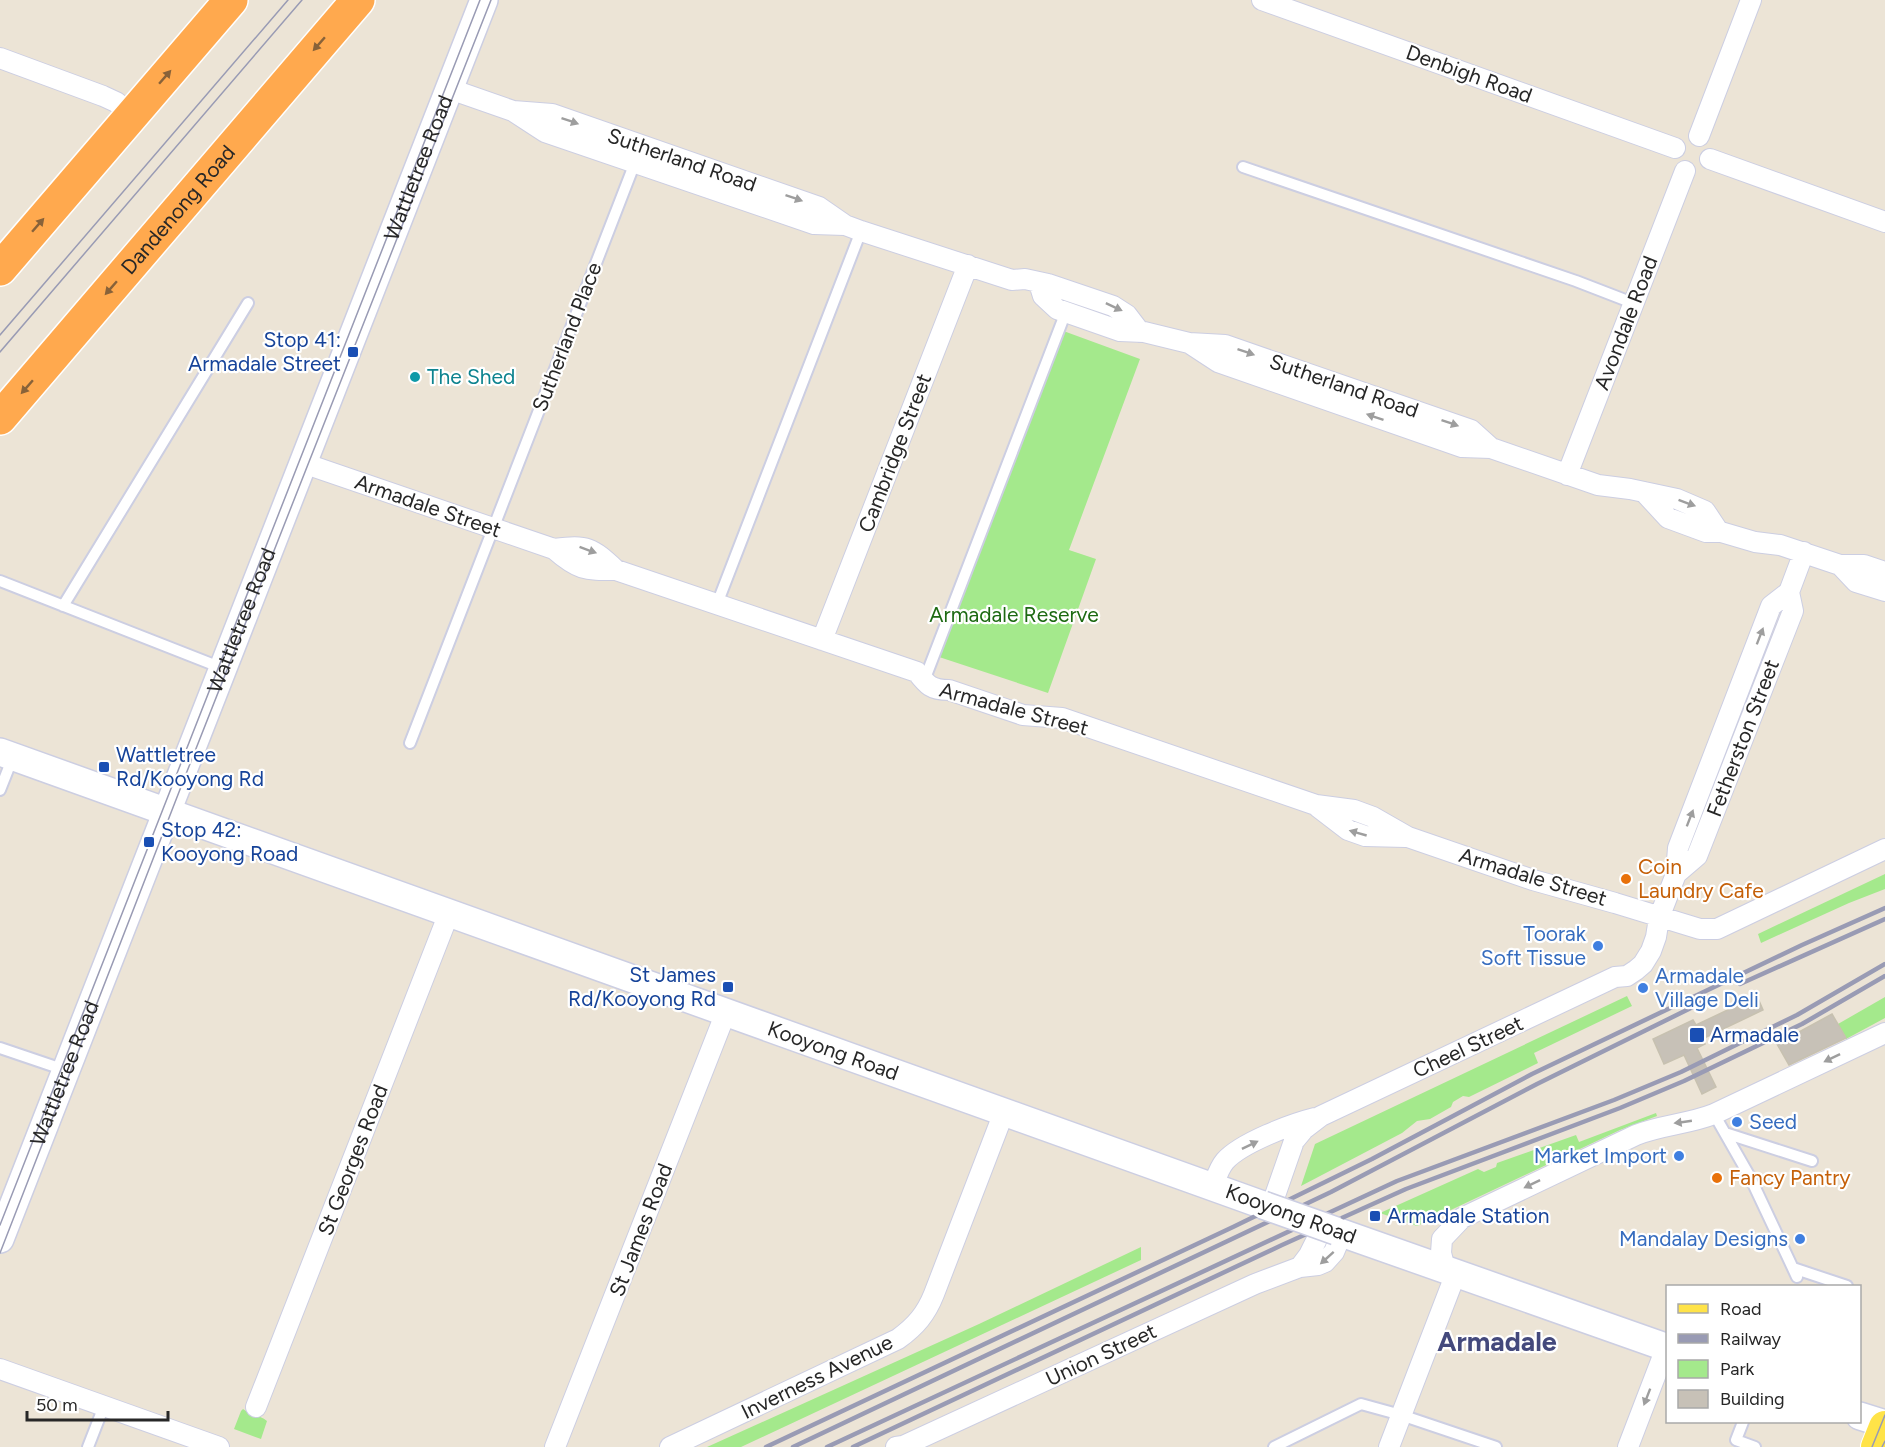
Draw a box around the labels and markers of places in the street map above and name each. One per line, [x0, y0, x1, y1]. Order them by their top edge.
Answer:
place label: Stop 41: Armadale Street [188, 327, 341, 376]
marker: Stop 41: Armadale Street [346, 345, 360, 359]
place label: The Shed [427, 364, 515, 389]
marker: The Shed [408, 370, 422, 384]
place label: Wattletree Rd/Kooyong Rd [116, 742, 264, 791]
marker: Wattletree Rd/Kooyong Rd [97, 760, 111, 774]
place label: Stop 42: Kooyong Road [161, 817, 298, 866]
marker: Stop 42: Kooyong Road [142, 835, 156, 849]
place label: Coin Laundry Cafe [1638, 854, 1764, 903]
marker: Coin Laundry Cafe [1619, 872, 1633, 886]
place label: Toorak Soft Tissue [1481, 921, 1587, 970]
marker: Toorak Soft Tissue [1591, 939, 1605, 953]
place label: St James Rd/Kooyong Rd [568, 962, 716, 1011]
place label: Armadale Village Deli [1655, 963, 1759, 1012]
marker: St James Rd/Kooyong Rd [721, 980, 735, 994]
marker: Armadale Village Deli [1636, 981, 1650, 995]
place label: Armadale [1710, 1022, 1799, 1047]
marker: Armadale [1688, 1026, 1706, 1044]
place label: Seed [1749, 1109, 1797, 1134]
marker: Seed [1730, 1115, 1744, 1129]
place label: Market Import [1534, 1143, 1667, 1168]
marker: Market Import [1672, 1149, 1686, 1163]
place label: Fancy Pantry [1729, 1165, 1850, 1190]
marker: Fancy Pantry [1710, 1171, 1724, 1185]
place label: Armadale Station [1387, 1203, 1549, 1228]
marker: Armadale Station [1368, 1209, 1382, 1223]
place label: Mandalay Designs [1619, 1226, 1788, 1251]
marker: Mandalay Designs [1793, 1232, 1807, 1246]

